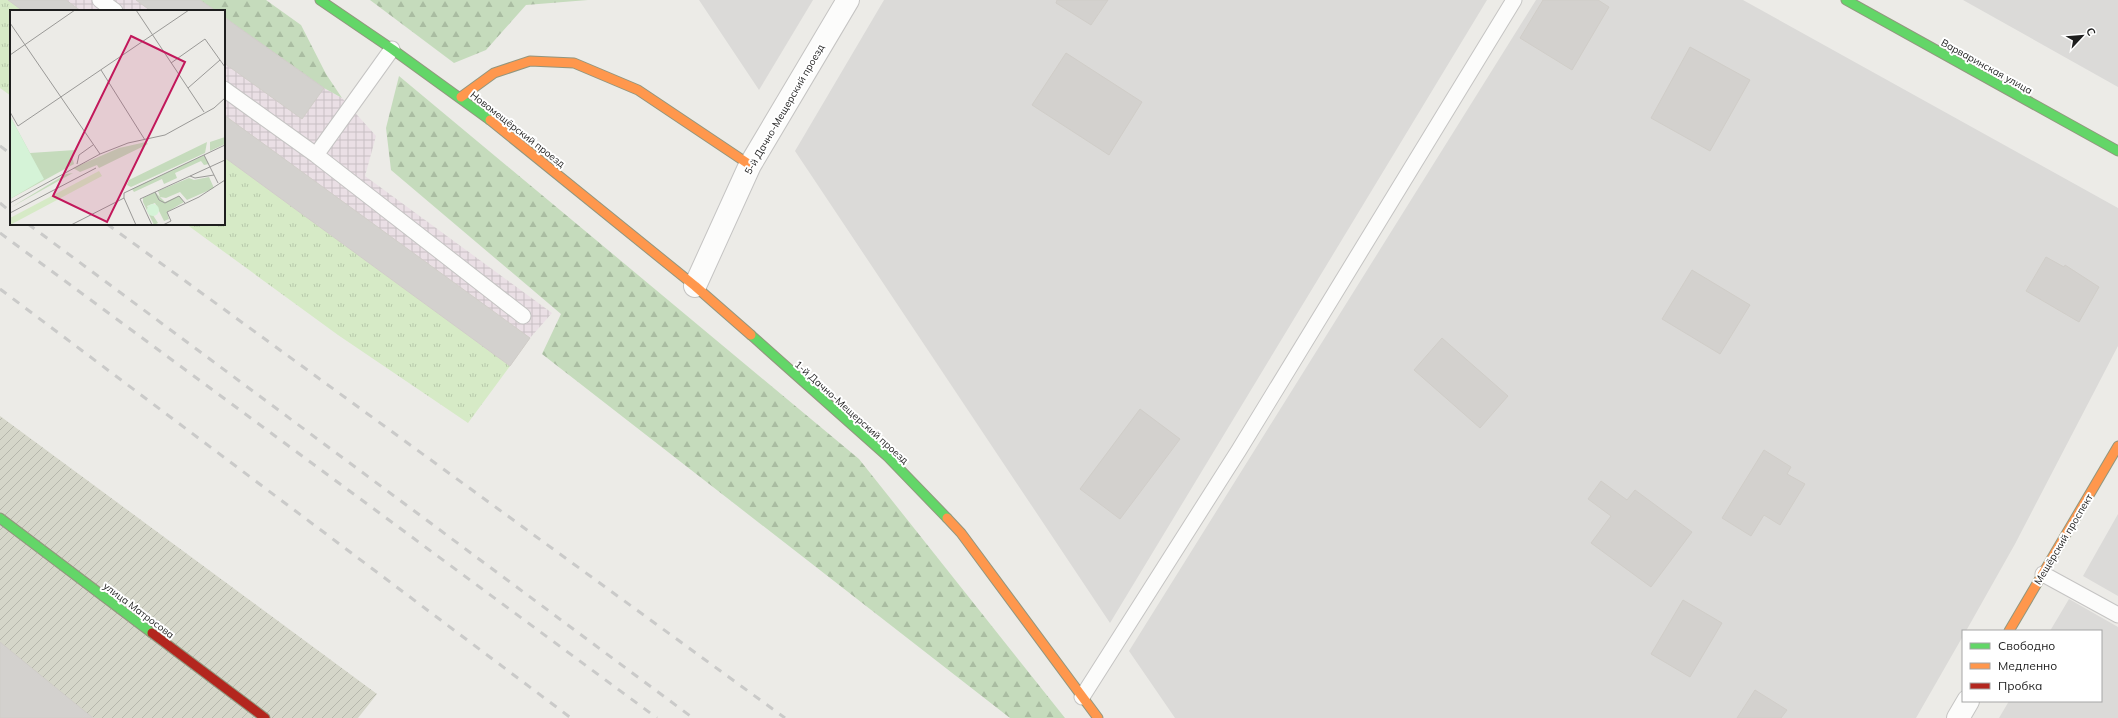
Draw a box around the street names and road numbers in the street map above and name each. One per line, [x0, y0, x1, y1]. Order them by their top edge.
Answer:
street label: Варваринская улица [1939, 36, 2035, 97]
street label: 5-й Дачно-Мещерский проезд [742, 42, 827, 177]
street label: Новомещёрский проезд [468, 88, 568, 170]
street label: 1-й Дачно-Мещерский проезд [792, 358, 911, 467]
street label: Мещёрский проспект [2031, 491, 2096, 587]
street label: улица Матросова [101, 579, 177, 641]

